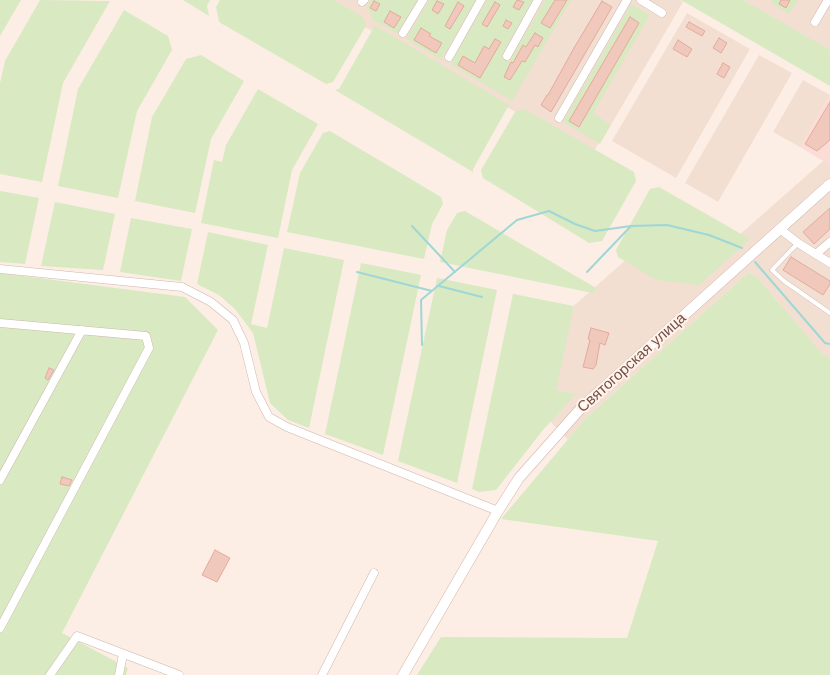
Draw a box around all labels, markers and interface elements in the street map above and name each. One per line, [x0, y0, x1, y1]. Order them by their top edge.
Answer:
street label: Святогорская улица [574, 310, 690, 416]

